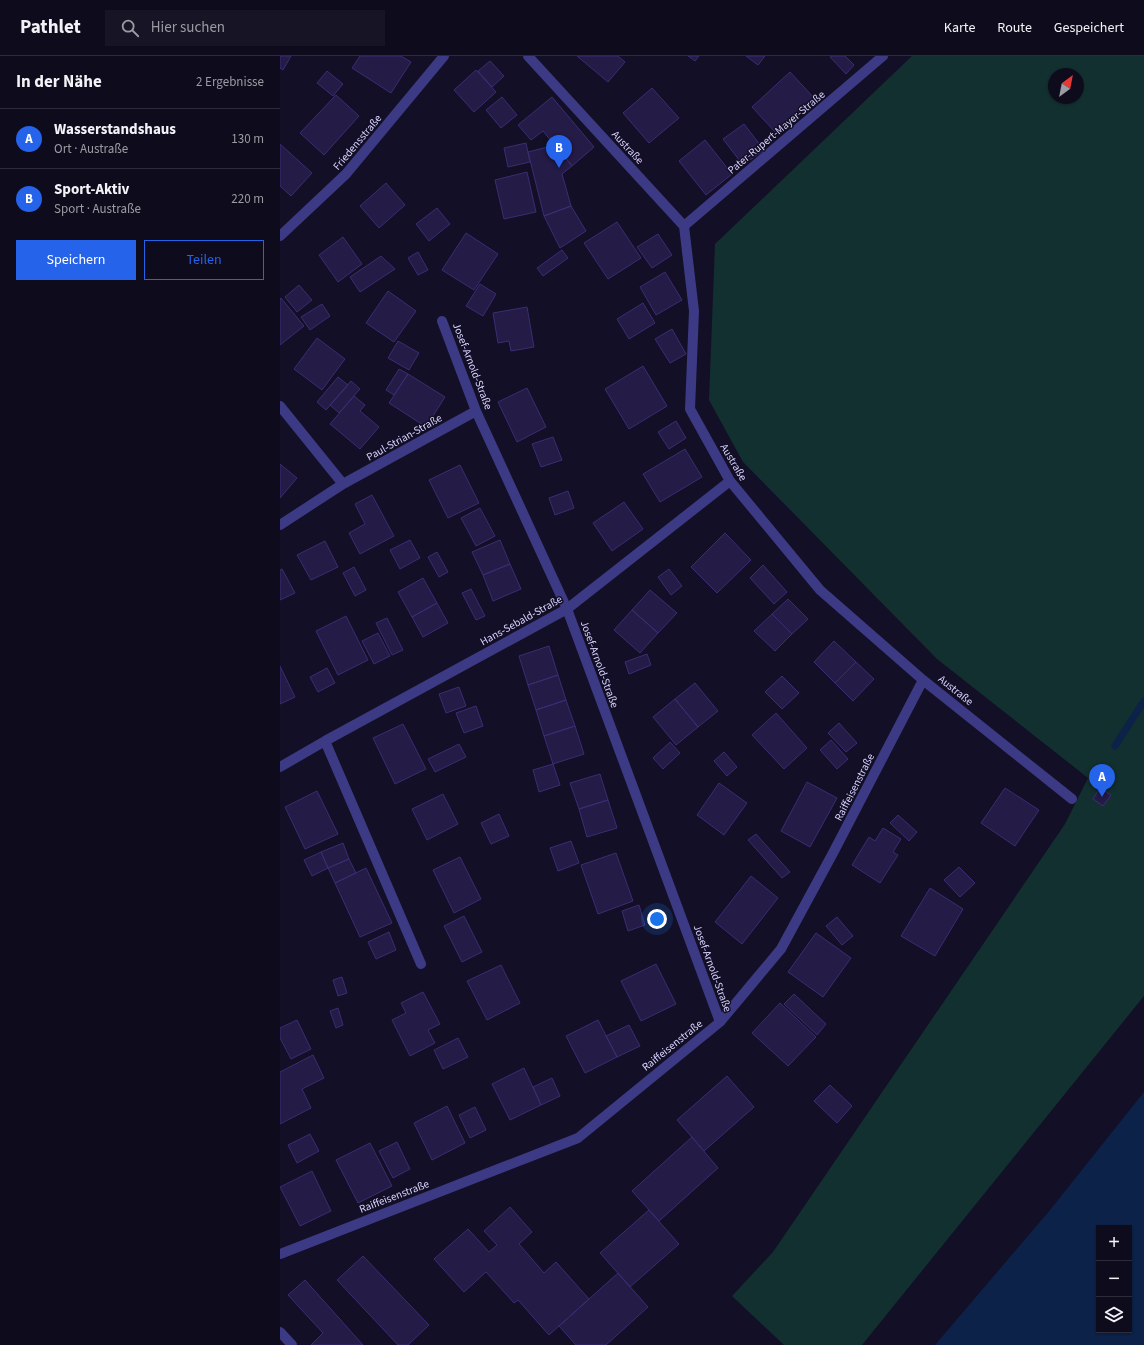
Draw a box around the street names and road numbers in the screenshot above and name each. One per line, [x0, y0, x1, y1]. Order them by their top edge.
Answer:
street label: Pater-Rupert-Mayer-Straße [724, 87, 829, 178]
street label: Friedensstraße [330, 111, 385, 173]
street label: Austraße [608, 127, 647, 168]
street label: Josef-Arnold-Straße [449, 321, 496, 412]
street label: Paul-Strian-Straße [364, 410, 445, 464]
street label: Austraße [717, 441, 751, 484]
street label: Hans-Sebald-Straße [477, 591, 566, 649]
street label: Josef-Arnold-Straße [577, 618, 622, 710]
street label: Austraße [935, 672, 977, 709]
street label: Raiffeisenstraße [831, 750, 878, 824]
street label: Josef-Arnold-Straße [690, 922, 735, 1014]
street label: Raiffeisenstraße [639, 1016, 706, 1074]
street label: Raiffeisenstraße [357, 1176, 432, 1217]

